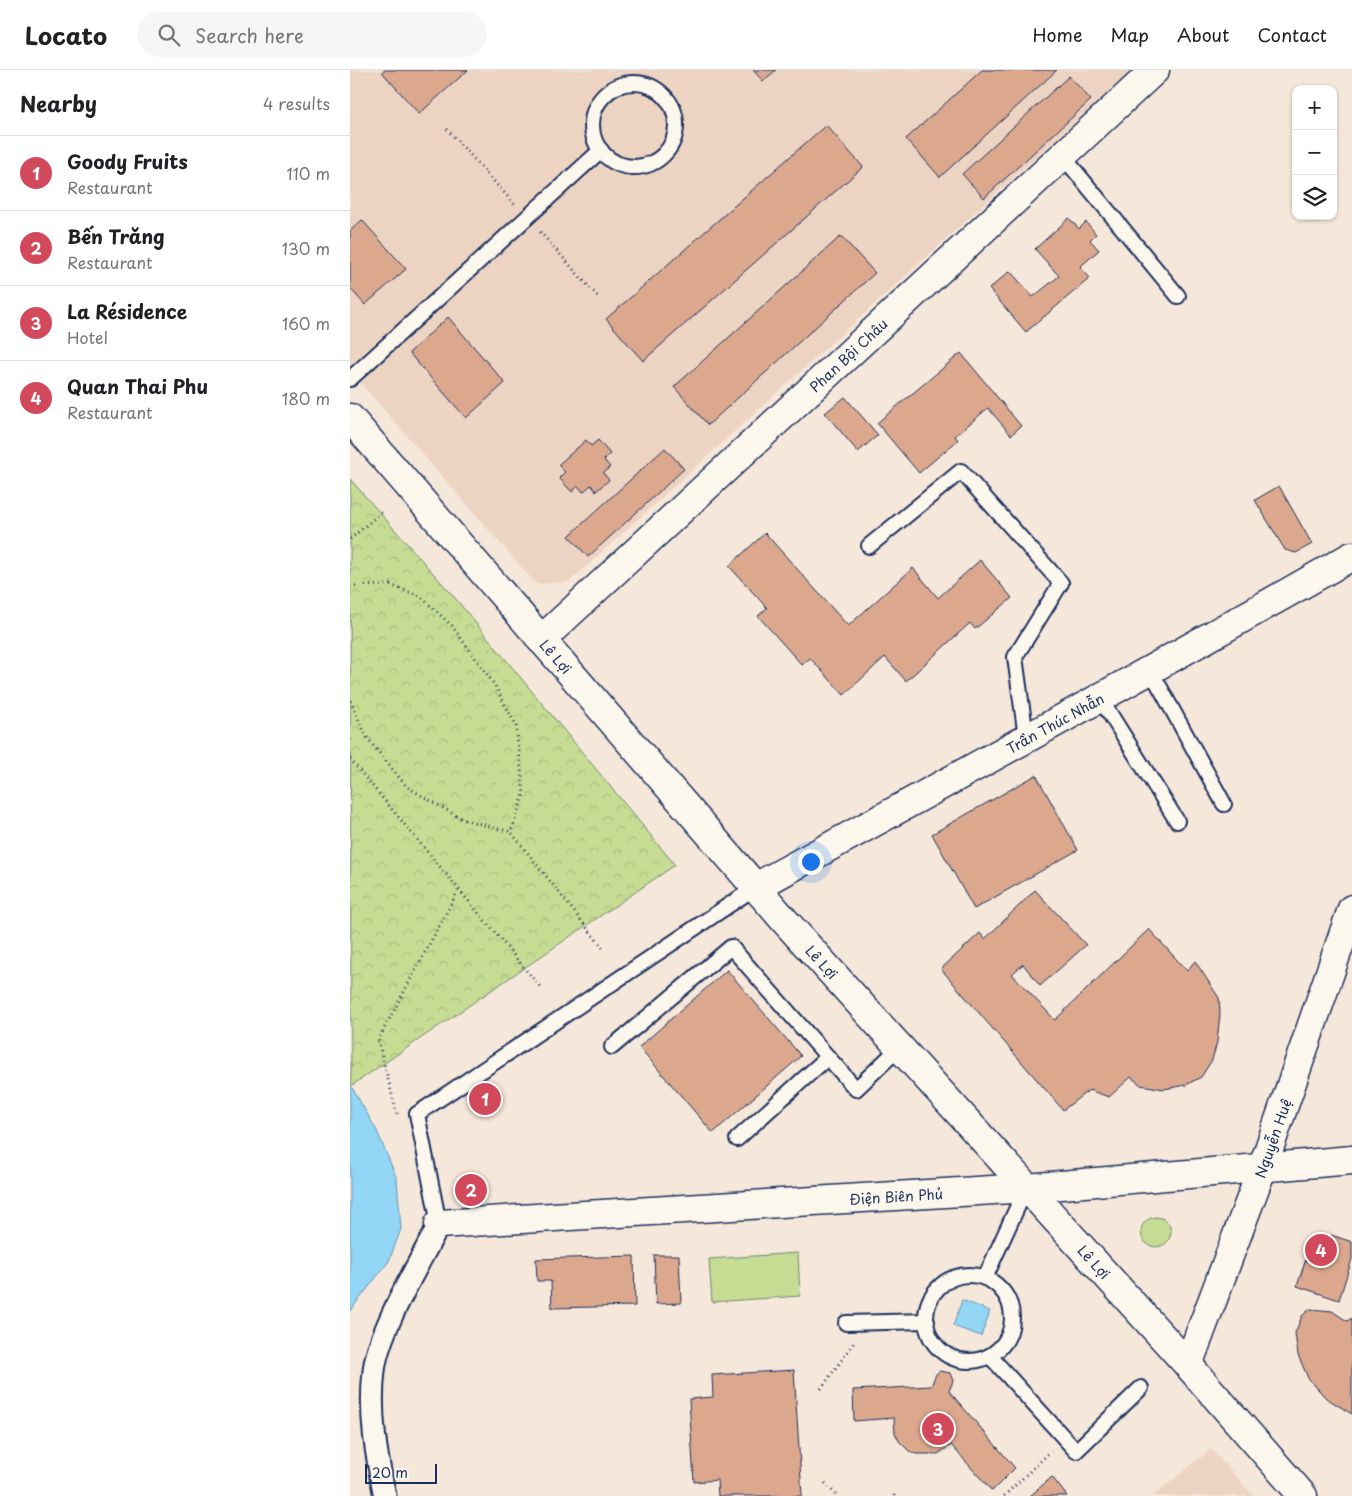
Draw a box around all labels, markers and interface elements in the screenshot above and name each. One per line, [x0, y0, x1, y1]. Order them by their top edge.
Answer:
search box [137, 12, 487, 57]
text: Locato [25, 17, 107, 53]
icon: search [155, 21, 183, 49]
text: Search here [195, 21, 304, 49]
text: Home [1032, 21, 1082, 48]
text: Map [1110, 21, 1149, 48]
text: About [1177, 21, 1229, 48]
text: Contact [1257, 21, 1327, 48]
map controls [1292, 85, 1337, 220]
button: + [1292, 85, 1337, 130]
text: Nearby [20, 87, 97, 119]
text: 4 results [263, 91, 330, 115]
button: − [1292, 130, 1337, 175]
text: Goody Fruits [67, 147, 188, 175]
text: 1 [32, 161, 40, 185]
text: 110 m [287, 161, 330, 185]
text: Restaurant [67, 175, 153, 199]
button: layers [1292, 175, 1337, 220]
text: Bến Trăng [67, 222, 165, 250]
text: 2 [30, 236, 42, 260]
text: 130 m [282, 236, 330, 260]
text: Restaurant [67, 250, 153, 274]
text: La Résidence [67, 297, 187, 325]
text: 3 [31, 311, 41, 335]
text: 160 m [282, 311, 330, 335]
street label: Phan Bội Châu [804, 313, 892, 397]
text: Hotel [67, 325, 108, 349]
text: Quan Thai Phu [67, 372, 208, 400]
text: 4 [31, 386, 41, 410]
text: 180 m [282, 386, 330, 410]
text: Restaurant [67, 400, 153, 424]
street label: Lê Lợi [535, 634, 577, 678]
street label: Trần Thúc Nhẫn [1002, 687, 1108, 758]
your location [798, 849, 824, 875]
street label: Lê Lợi [801, 940, 843, 984]
pin: 1 [469, 1080, 501, 1118]
street label: Nguyễn Huệ [1249, 1096, 1296, 1181]
pin: 2 [455, 1171, 487, 1209]
street label: Điện Biên Phủ [849, 1183, 944, 1209]
pin: 4 [1305, 1231, 1337, 1269]
street label: Lê Lợi [1073, 1240, 1115, 1283]
pin: 3 [922, 1410, 954, 1448]
scale bar [365, 1461, 438, 1484]
text: 20 m [372, 1462, 408, 1483]

